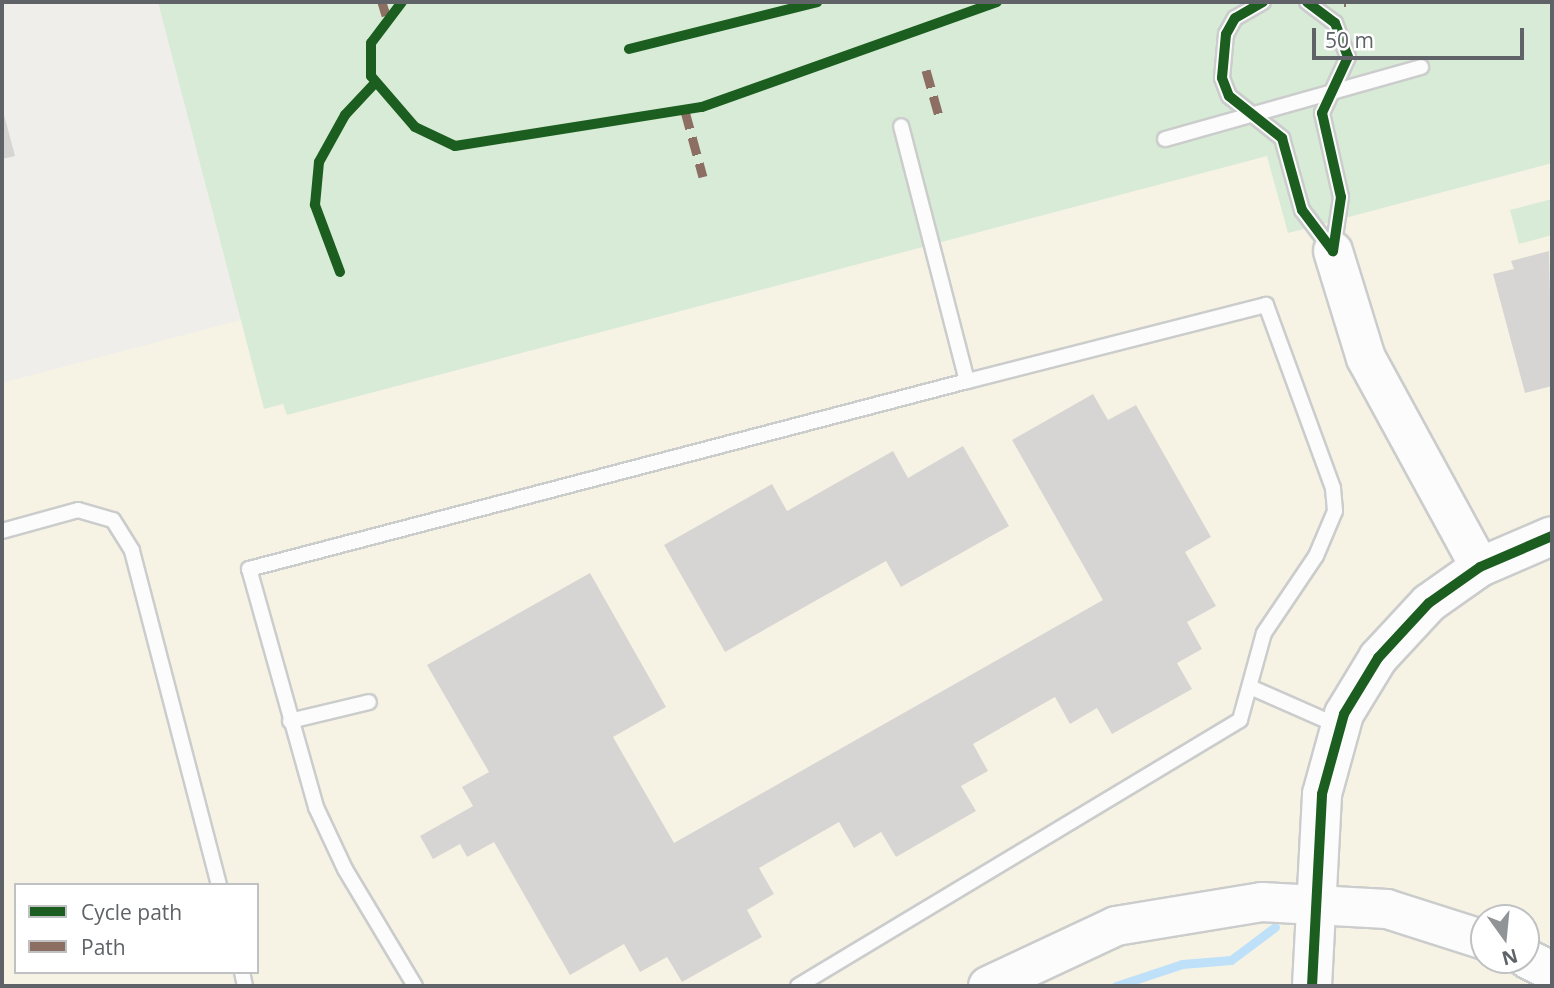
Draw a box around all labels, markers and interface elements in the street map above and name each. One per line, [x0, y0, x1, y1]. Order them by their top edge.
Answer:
scale bar [1316, 14, 1528, 58]
text: 50 m [1325, 26, 1374, 54]
legend [14, 883, 259, 974]
text: Cycle path [81, 898, 182, 926]
north arrow [1470, 904, 1540, 974]
text: Path [81, 933, 126, 961]
text: N [1499, 943, 1521, 972]

